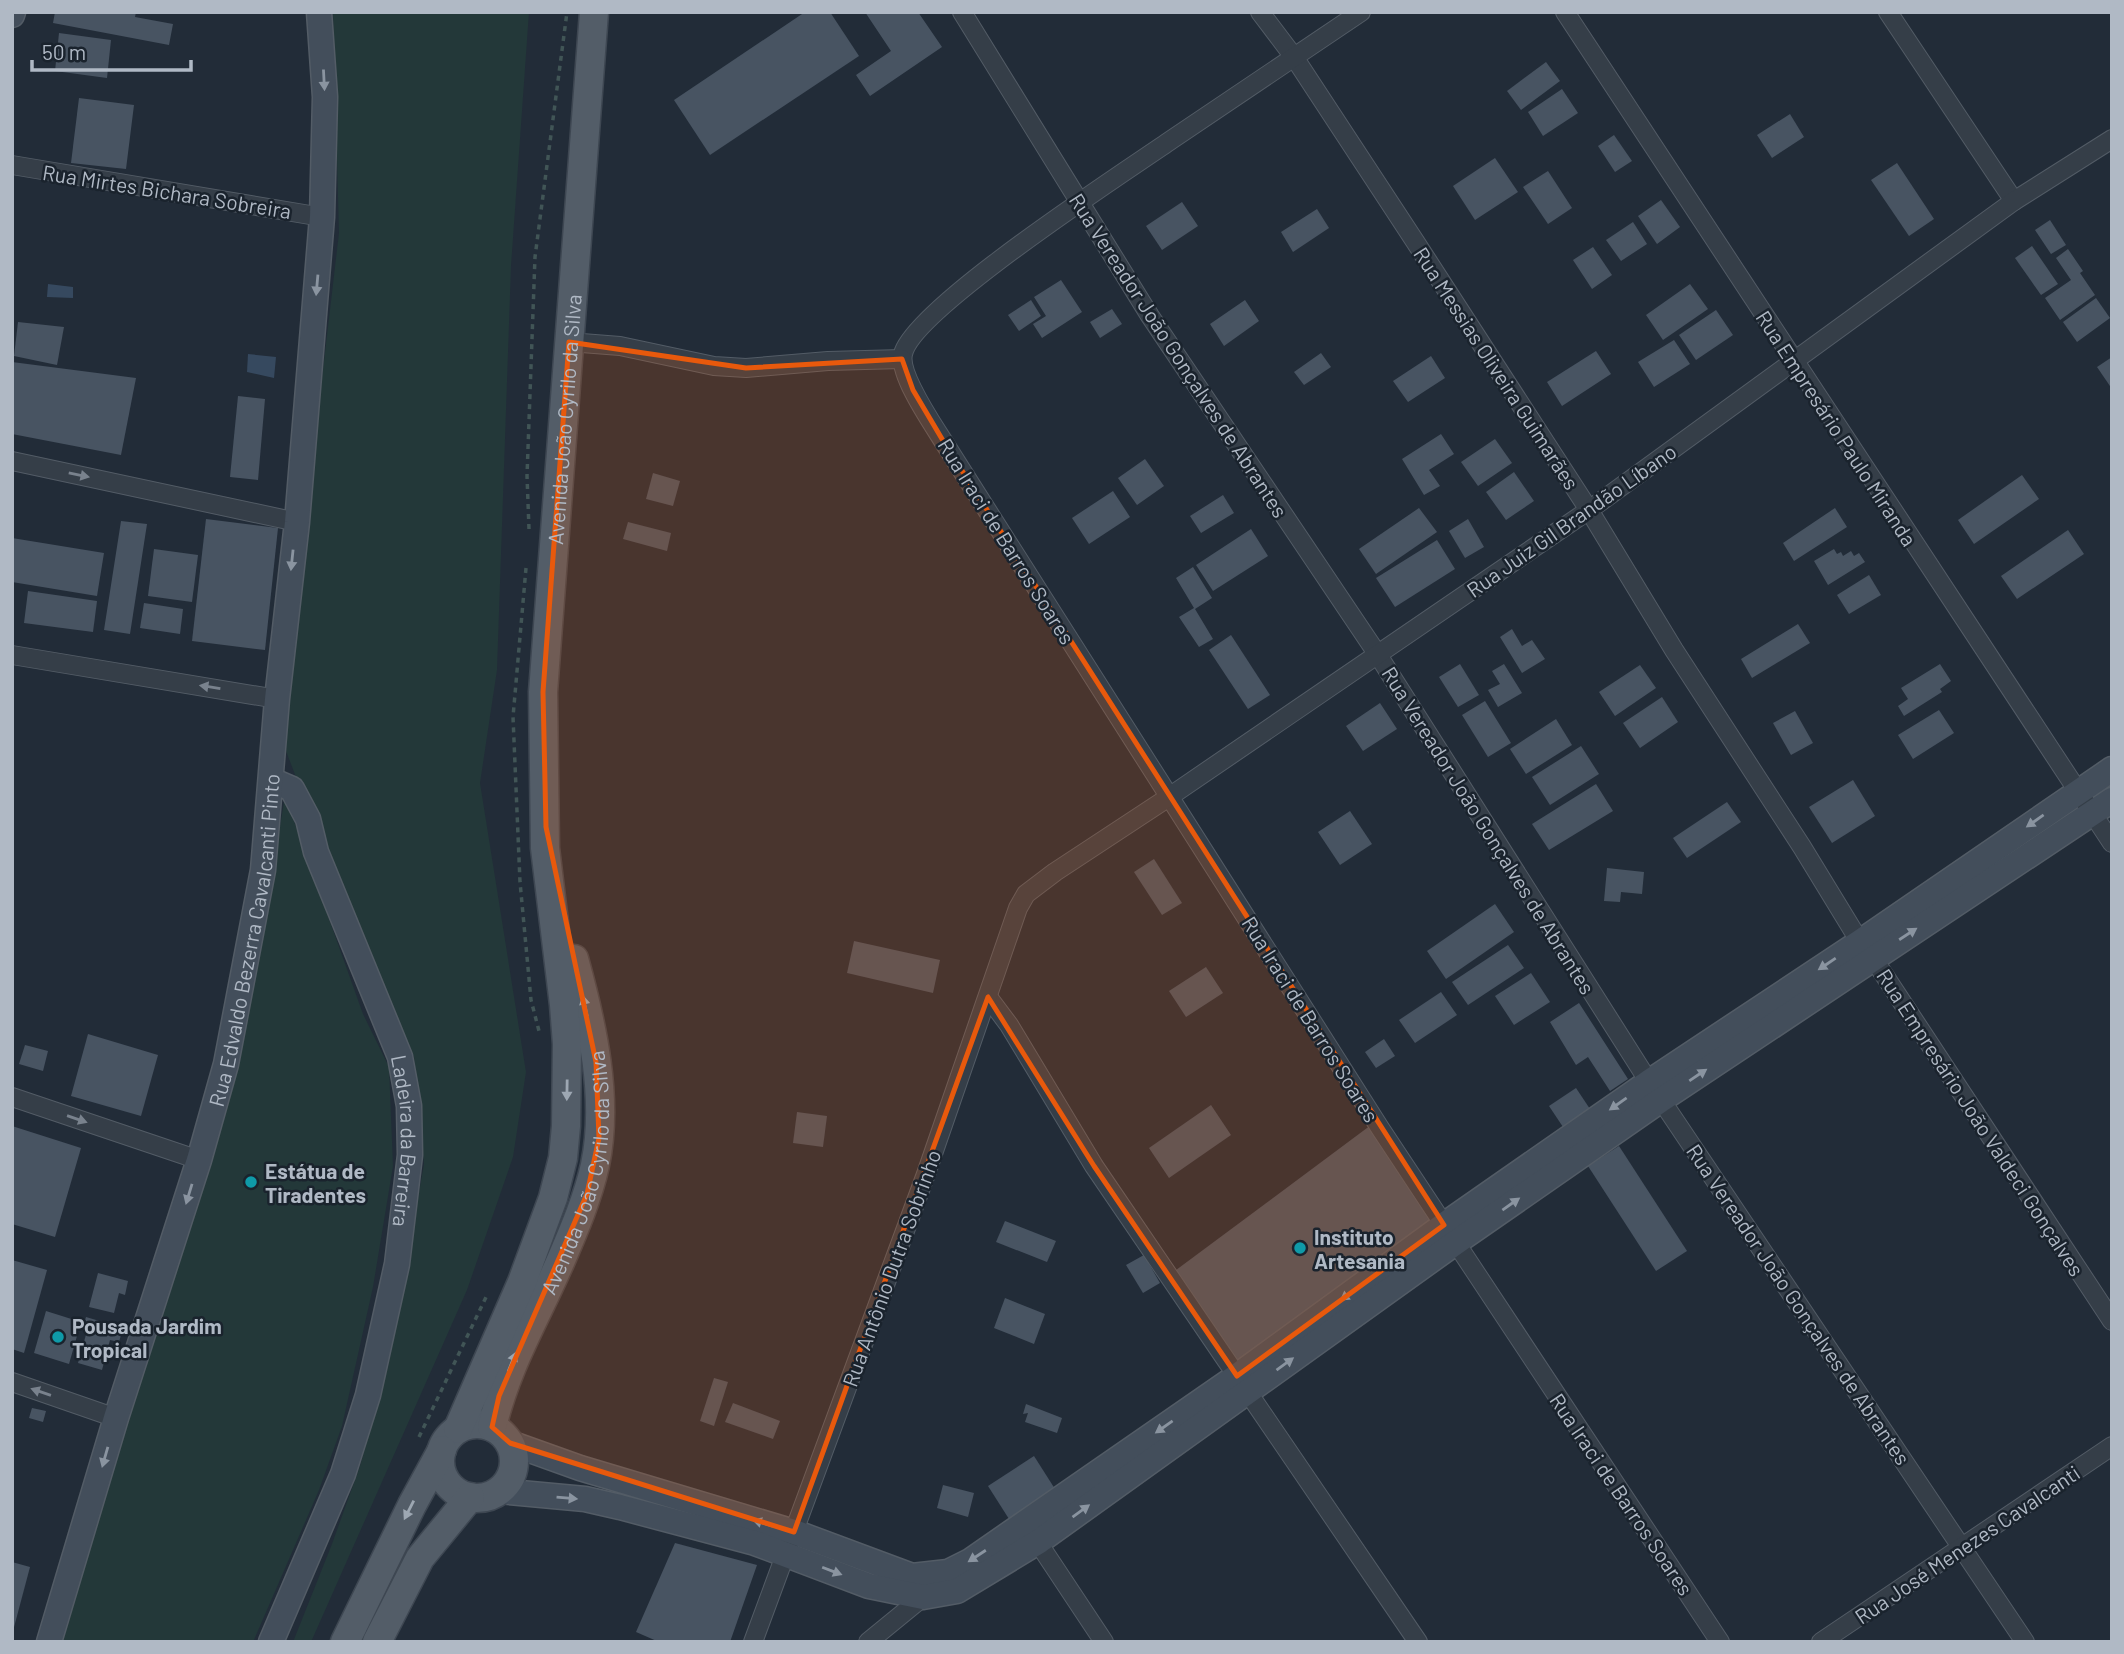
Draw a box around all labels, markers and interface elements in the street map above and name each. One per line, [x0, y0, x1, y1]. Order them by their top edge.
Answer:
scale bar [32, 28, 191, 72]
text: 50 m [42, 39, 86, 64]
one-way arrow [318, 70, 329, 92]
street label: Rua Mirtes Bichara Sobreira [41, 159, 293, 223]
street label: Rua Vereador João Gonçalves de Abrantes [1065, 188, 1293, 522]
street label: Rua Messias Oliveira Guimarães [1409, 242, 1585, 494]
one-way arrow [311, 274, 322, 296]
street label: Avenida João Cyrilo da Silva [542, 293, 585, 545]
street label: Rua Empresário Paulo Miranda [1751, 306, 1923, 550]
street label: Rua Iraci de Barros Soares [933, 433, 1081, 649]
street label: Rua Juiz Gil Brandão Líbano [1461, 438, 1681, 602]
one-way arrow [68, 470, 90, 481]
one-way arrow [287, 549, 298, 571]
street label: Rua Vereador João Gonçalves de Abrantes [1377, 662, 1601, 998]
one-way arrow [199, 681, 221, 692]
street label: Rua Edvaldo Bezerra Cavalcanti Pinto [202, 773, 283, 1109]
one-way arrow [2026, 814, 2044, 828]
street label: Rua Iraci de Barros Soares [1237, 911, 1385, 1127]
one-way arrow [1898, 928, 1918, 941]
one-way arrow [1817, 957, 1837, 970]
street label: Rua Empresário João Valdeci Gonçalves [1872, 964, 2090, 1280]
one-way arrow [580, 995, 591, 1017]
street label: Avenida João Cyrilo da Silva [535, 1049, 613, 1298]
street label: Ladeira da Barreira [387, 1053, 423, 1229]
one-way arrow [1688, 1068, 1708, 1081]
one-way arrow [561, 1079, 573, 1101]
one-way arrow [1609, 1097, 1627, 1111]
one-way arrow [67, 1114, 88, 1125]
street label: Rua Vereador João Gonçalves de Abrantes [1682, 1139, 1916, 1469]
street label: Rua Antônio Dutra Sobrinho [836, 1146, 946, 1390]
place label: Estátua de Tiradentes [265, 1158, 366, 1207]
marker: Estátua de Tiradentes [243, 1174, 259, 1190]
one-way arrow [184, 1184, 194, 1205]
one-way arrow [1502, 1197, 1520, 1211]
place label: Instituto Artesania [1314, 1224, 1405, 1273]
marker: Instituto Artesania [1292, 1240, 1308, 1256]
one-way arrow [1340, 1287, 1358, 1301]
place label: Pousada Jardim Tropical [72, 1313, 222, 1362]
marker: Pousada Jardim Tropical [50, 1329, 66, 1345]
one-way arrow [507, 1351, 518, 1372]
one-way arrow [1276, 1357, 1294, 1371]
one-way arrow [30, 1386, 51, 1397]
street label: Rua Iraci de Barros Soares [1545, 1388, 1699, 1600]
one-way arrow [1155, 1420, 1173, 1434]
one-way arrow [99, 1446, 110, 1468]
street label: Rua José Menezes Cavalcanti [1850, 1459, 2084, 1629]
one-way arrow [556, 1492, 578, 1503]
one-way arrow [404, 1500, 415, 1520]
one-way arrow [1072, 1504, 1090, 1518]
one-way arrow [752, 1517, 773, 1528]
one-way arrow [968, 1549, 986, 1563]
one-way arrow [822, 1566, 843, 1577]

